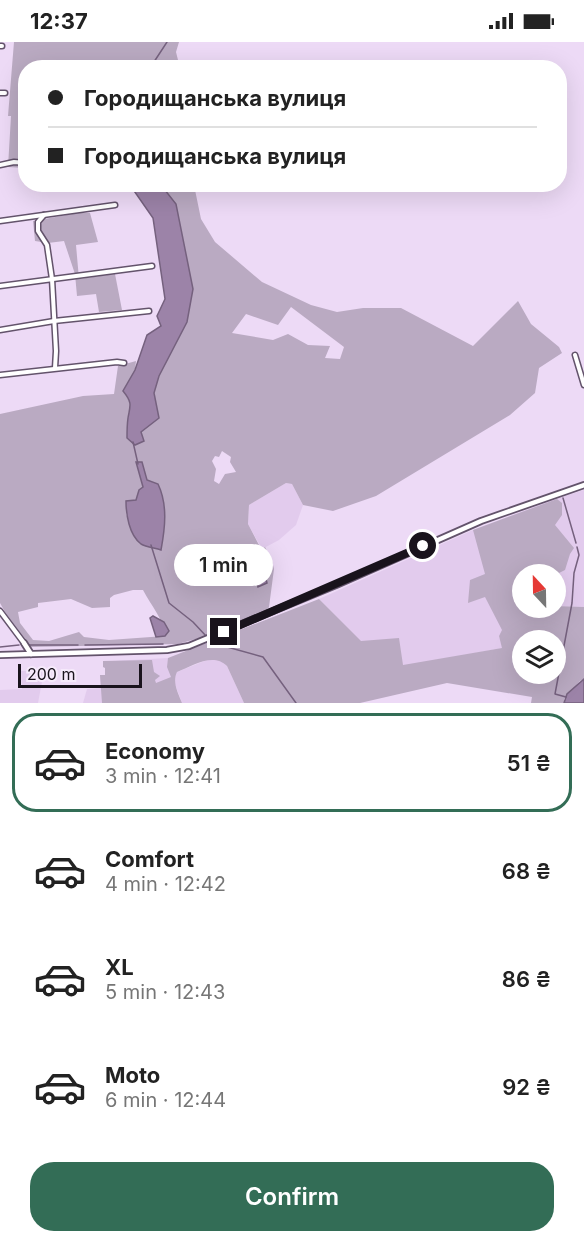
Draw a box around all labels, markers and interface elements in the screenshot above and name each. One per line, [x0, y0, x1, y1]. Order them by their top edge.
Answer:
text: 12:37 [30, 8, 88, 34]
text: Городищанська вулиця [84, 85, 346, 111]
text: Городищанська вулиця [84, 143, 346, 169]
route start [409, 532, 436, 559]
callout: 1 min [174, 545, 274, 587]
text: 1 min [199, 553, 248, 577]
north arrow [512, 564, 566, 618]
map controls [512, 564, 566, 684]
route end [210, 618, 237, 645]
button: layers [512, 630, 566, 684]
scale bar [18, 661, 142, 688]
text: 200 m [27, 664, 75, 684]
icon: car [33, 736, 87, 790]
text: Economy [105, 738, 205, 764]
text: 51 ₴ [507, 750, 551, 776]
text: 3 min · 12:41 [105, 764, 221, 788]
icon: car [33, 844, 87, 898]
text: Comfort [105, 846, 194, 872]
text: 68 ₴ [502, 858, 551, 884]
text: 4 min · 12:42 [105, 872, 226, 896]
icon: car [33, 952, 87, 1006]
text: XL [105, 954, 134, 980]
text: 86 ₴ [502, 966, 551, 992]
text: 5 min · 12:43 [105, 980, 225, 1004]
icon: car [33, 1060, 87, 1114]
text: Moto [105, 1062, 160, 1088]
text: 92 ₴ [502, 1074, 551, 1100]
text: 6 min · 12:44 [105, 1088, 226, 1112]
button: Confirm [30, 1162, 554, 1231]

